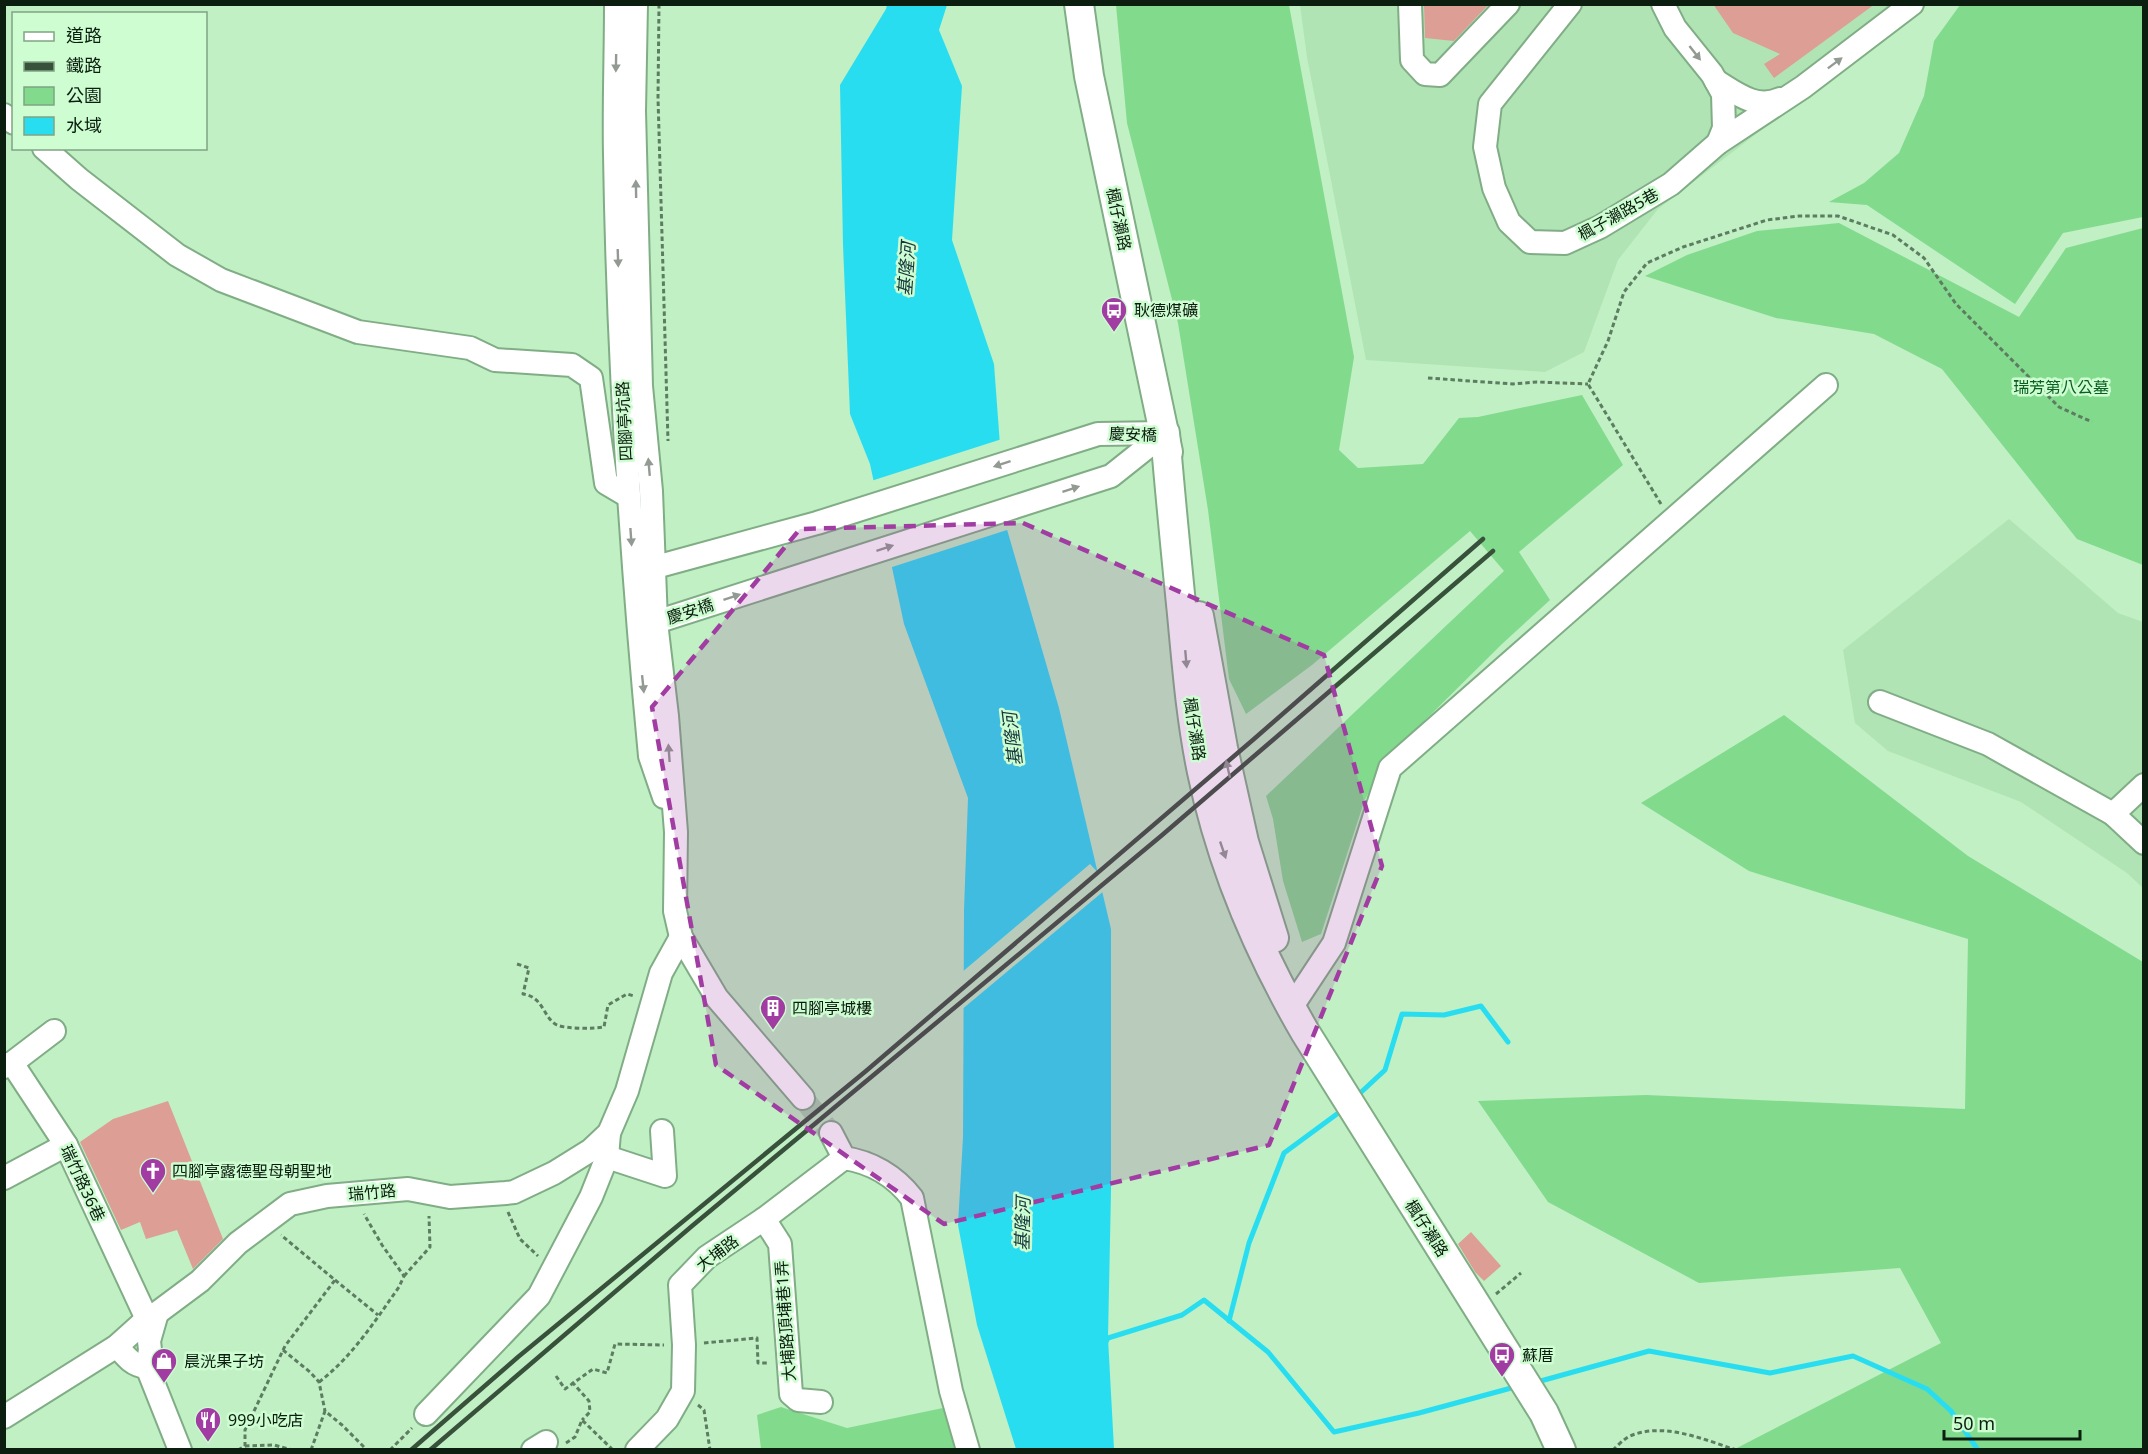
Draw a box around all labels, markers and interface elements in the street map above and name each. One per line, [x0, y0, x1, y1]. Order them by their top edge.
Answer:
legend [12, 12, 207, 150]
text: 道路 [66, 23, 102, 47]
one-way arrow [1688, 45, 1701, 61]
text: 鐵路 [66, 53, 102, 77]
one-way arrow [611, 53, 621, 72]
one-way arrow [1828, 57, 1843, 69]
text: 公園 [66, 83, 102, 107]
text: 水域 [66, 113, 102, 137]
one-way arrow [632, 179, 641, 198]
street label: 楓子瀨路5巷 [1574, 183, 1662, 245]
street label: 楓仔瀨路 [1102, 185, 1136, 253]
water label: 基隆河 [892, 238, 920, 297]
one-way arrow [613, 248, 622, 267]
bus stop icon: 耿德煤礦 [1099, 295, 1129, 333]
place label: 耿德煤礦 [1134, 299, 1198, 321]
park label: 瑞芳第八公墓 [2013, 376, 2109, 398]
street label: 四腳亭坑路 [611, 380, 637, 462]
street label: 慶安橋 [1109, 422, 1157, 446]
one-way arrow [644, 458, 654, 477]
one-way arrow [993, 460, 1011, 469]
one-way arrow [1062, 484, 1080, 493]
one-way arrow [626, 527, 636, 546]
one-way arrow [876, 543, 894, 552]
one-way arrow [723, 592, 741, 602]
street label: 慶安橋 [664, 593, 716, 629]
one-way arrow [1181, 649, 1191, 668]
one-way arrow [638, 674, 648, 693]
street label: 楓仔瀨路 [1179, 696, 1211, 762]
water label: 基隆河 [996, 708, 1027, 767]
one-way arrow [664, 743, 674, 762]
one-way arrow [1222, 760, 1232, 778]
one-way arrow [1219, 841, 1229, 859]
building icon: 四腳亭城樓 [758, 993, 788, 1031]
place label: 四腳亭城樓 [792, 997, 872, 1019]
street label: 瑞竹路36巷 [56, 1141, 110, 1225]
church icon: 四腳亭露德聖母朝聖地 [138, 1156, 168, 1194]
place label: 四腳亭露德聖母朝聖地 [172, 1160, 332, 1182]
street label: 瑞竹路 [347, 1179, 397, 1205]
water label: 基隆河 [1010, 1194, 1035, 1251]
street label: 楓仔瀨路 [1400, 1195, 1454, 1261]
street label: 大埔路 [691, 1230, 743, 1276]
street label: 大埔路頂埔巷1弄 [770, 1260, 800, 1382]
bus stop icon: 蘇厝 [1487, 1340, 1517, 1378]
place label: 蘇厝 [1522, 1344, 1554, 1366]
shop icon: 晨洸果子坊 [149, 1346, 179, 1384]
place label: 晨洸果子坊 [184, 1350, 264, 1372]
scale bar [1944, 1403, 2080, 1441]
restaurant icon: 999小吃店 [193, 1405, 223, 1443]
place label: 999小吃店 [228, 1409, 303, 1431]
text: 50 m [1953, 1411, 1995, 1435]

